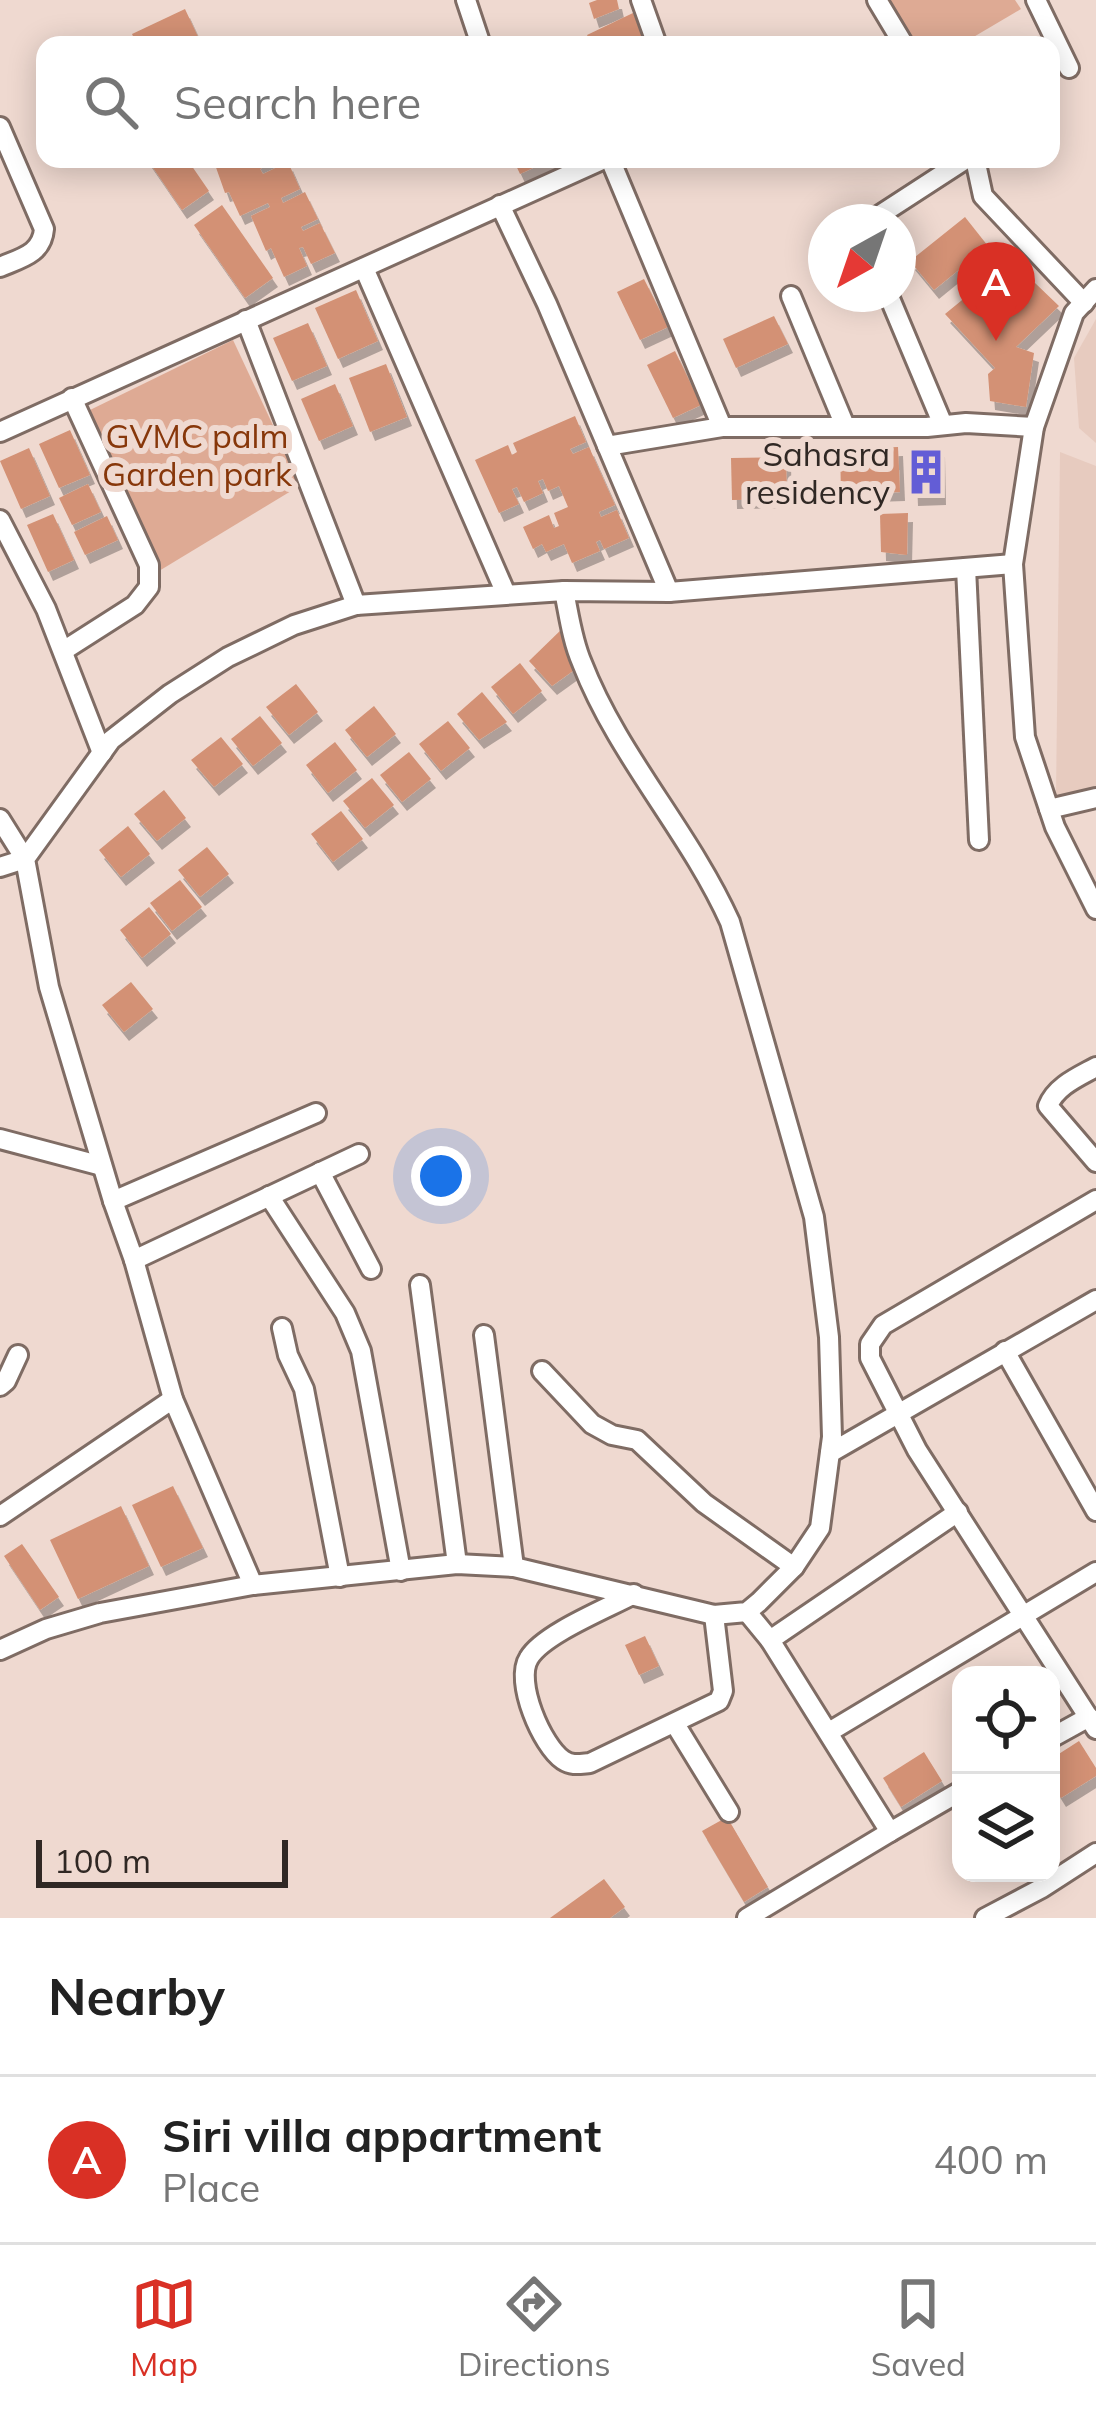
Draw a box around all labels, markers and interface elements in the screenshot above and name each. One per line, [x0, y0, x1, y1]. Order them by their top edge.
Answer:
search box [36, 36, 1060, 168]
icon: search [78, 69, 144, 135]
text: Search here [174, 74, 421, 130]
north arrow [808, 204, 916, 312]
pin: A [957, 242, 1035, 341]
park label: GVMC palm Garden park [102, 415, 293, 494]
place label: Sahasra residency [745, 433, 890, 512]
building icon: Sahasra residency [901, 447, 951, 497]
your location [411, 1146, 471, 1206]
map controls [952, 1666, 1060, 1882]
button: locate [952, 1666, 1060, 1774]
button: layers [952, 1774, 1060, 1882]
scale bar [36, 1834, 288, 1887]
text: 100 m [54, 1840, 151, 1881]
text: Nearby [48, 1964, 225, 2028]
text: Siri villa appartment [162, 2107, 601, 2163]
text: A [72, 2135, 102, 2184]
text: 400 m [933, 2135, 1048, 2184]
text: Place [162, 2163, 260, 2212]
tab: Map [130, 2271, 198, 2384]
tab: Directions [458, 2271, 611, 2384]
tab: Saved [871, 2271, 966, 2384]

